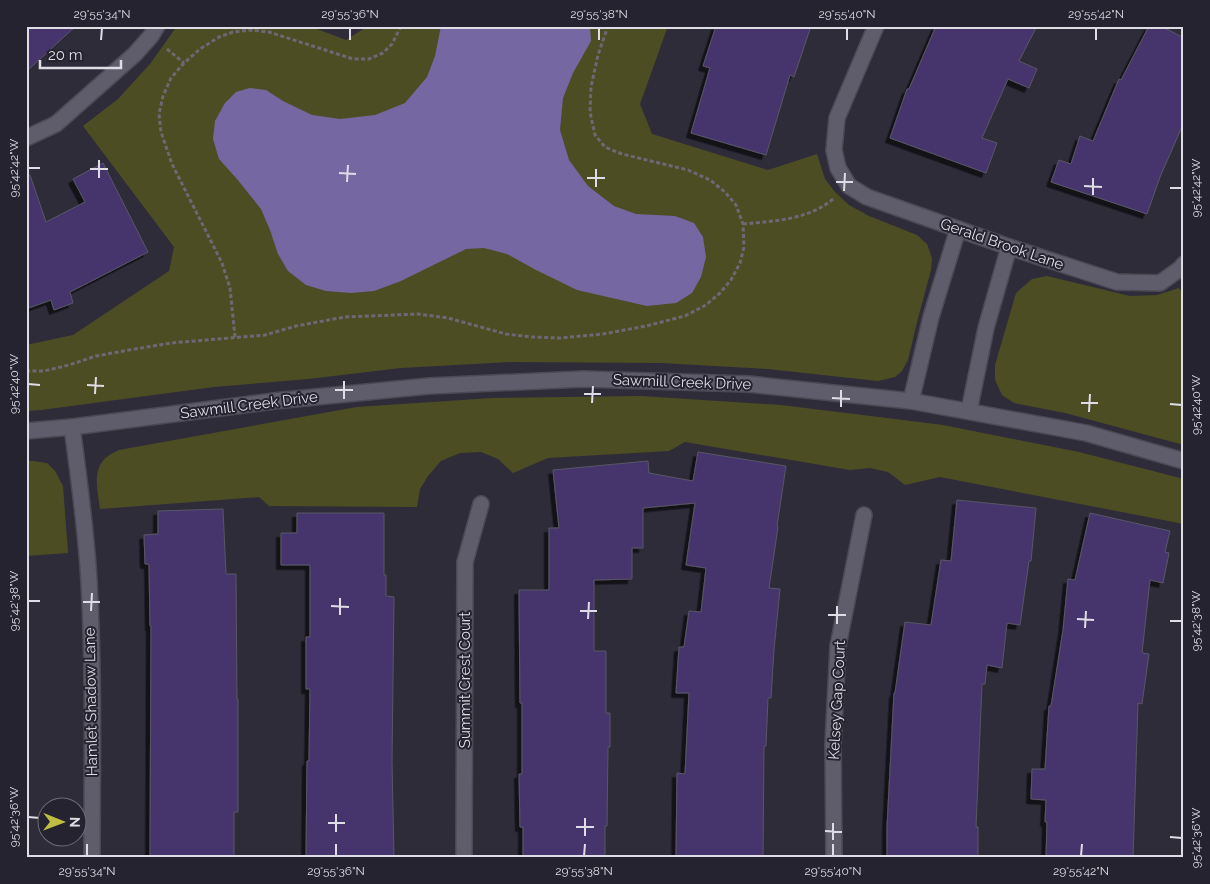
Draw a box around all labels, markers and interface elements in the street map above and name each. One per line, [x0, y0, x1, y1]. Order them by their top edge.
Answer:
text: 29°55'34"N [74, 7, 130, 21]
text: 29°55'36"N [321, 7, 379, 21]
text: 29°55'38"N [570, 7, 628, 21]
text: 29°55'40"N [819, 7, 876, 21]
text: 29°55'42"N [1068, 7, 1124, 21]
scale bar [40, 38, 121, 70]
text: 20 m [48, 46, 83, 64]
text: 95°42'42"W [7, 138, 21, 197]
text: 95°42'42"W [1189, 158, 1203, 217]
street label: Gerald Brook Lane [938, 214, 1066, 274]
text: 95°42'40"W [7, 354, 21, 414]
street label: Sawmill Creek Drive [613, 371, 752, 393]
text: 95°42'40"W [1189, 375, 1203, 435]
street label: Sawmill Creek Drive [179, 388, 319, 422]
text: 95°42'38"W [7, 570, 21, 631]
text: 95°42'38"W [1189, 590, 1203, 651]
street label: Summit Crest Court [456, 612, 474, 748]
street label: Hamlet Shadow Lane [81, 627, 101, 776]
street label: Kelsey Gap Court [825, 640, 849, 760]
text: 95°42'36"W [7, 786, 21, 847]
north arrow [38, 796, 88, 846]
text: 95°42'36"W [1189, 807, 1203, 868]
text: N [67, 817, 83, 828]
text: 29°55'34"N [59, 864, 115, 878]
text: 29°55'36"N [307, 864, 365, 878]
text: 29°55'38"N [555, 864, 613, 878]
text: 29°55'40"N [805, 864, 862, 878]
text: 29°55'42"N [1053, 864, 1109, 878]

